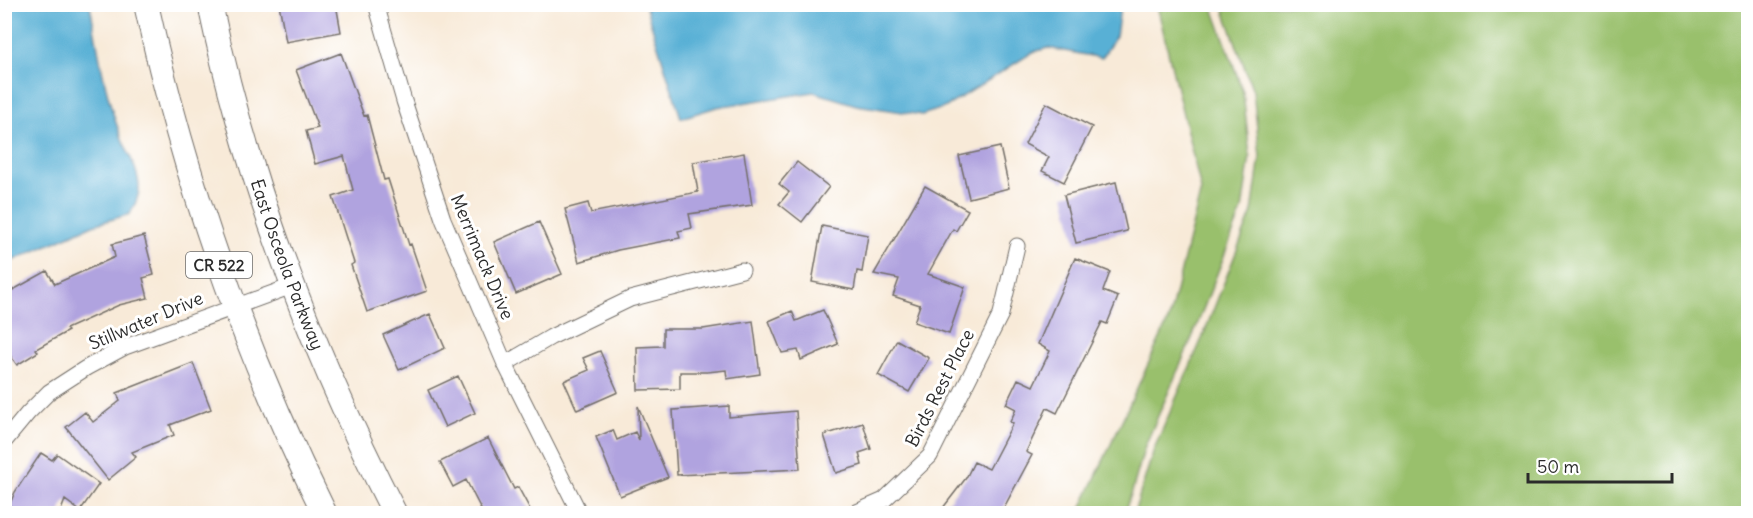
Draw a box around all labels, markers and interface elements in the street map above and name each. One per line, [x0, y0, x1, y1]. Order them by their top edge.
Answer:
street label: East Osceola Parkway [246, 176, 329, 353]
street label: Merrimack Drive [446, 191, 519, 323]
road number: CR 522 [186, 252, 252, 278]
street label: Stillwater Drive [85, 286, 206, 355]
street label: Birds Rest Place [900, 325, 979, 450]
scale bar [1528, 446, 1672, 484]
text: 50 m [1537, 455, 1579, 478]

